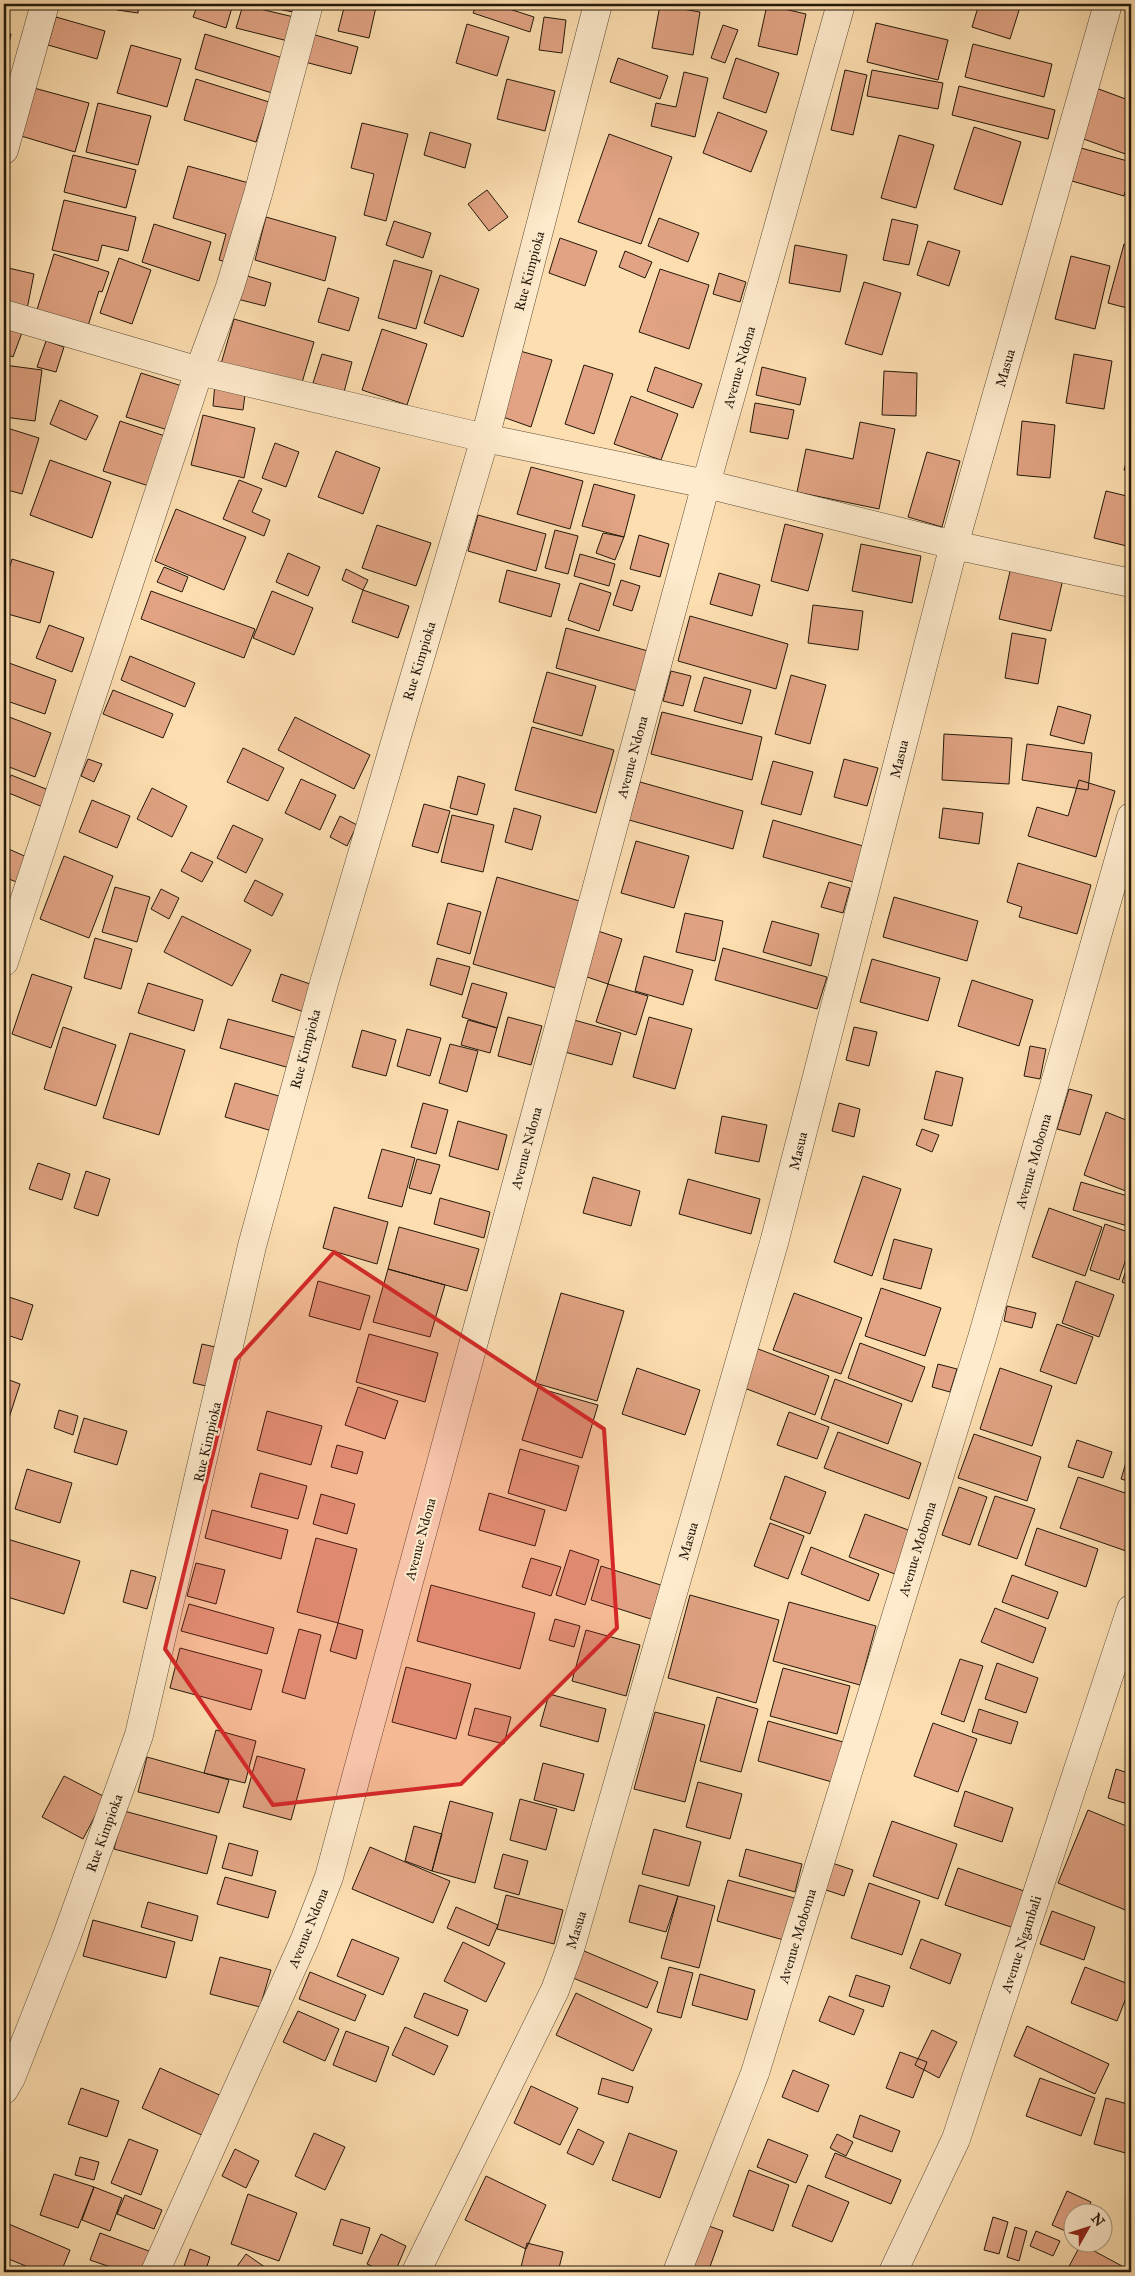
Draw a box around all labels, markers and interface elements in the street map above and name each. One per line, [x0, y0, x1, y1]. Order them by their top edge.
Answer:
street label: Rue Kimpioka [511, 229, 548, 313]
street label: Avenue Ndona [719, 324, 759, 411]
street label: Masua [992, 347, 1019, 389]
street label: Rue Kimpioka [399, 619, 440, 703]
street label: Avenue Ndona [613, 714, 652, 801]
street label: Masua [887, 738, 912, 780]
street label: Rue Kimpioka [287, 1007, 324, 1091]
street label: Avenue Ndona [507, 1105, 546, 1192]
street label: Avenue Moboma [1012, 1112, 1055, 1212]
street label: Masua [786, 1130, 811, 1172]
street label: Rue Kimpioka [190, 1400, 225, 1484]
street label: Avenue Ndona [401, 1496, 440, 1583]
street label: Avenue Moboma [895, 1500, 940, 1599]
street label: Masua [675, 1520, 702, 1562]
street label: Rue Kimpioka [82, 1792, 126, 1875]
street label: Avenue Ndona [284, 1886, 332, 1971]
street label: Avenue Moboma [775, 1887, 820, 1986]
street label: Avenue Ngambali [997, 1893, 1045, 1996]
street label: Masua [563, 1909, 590, 1951]
north arrow [1062, 2204, 1112, 2254]
text: N [1087, 2210, 1108, 2230]

